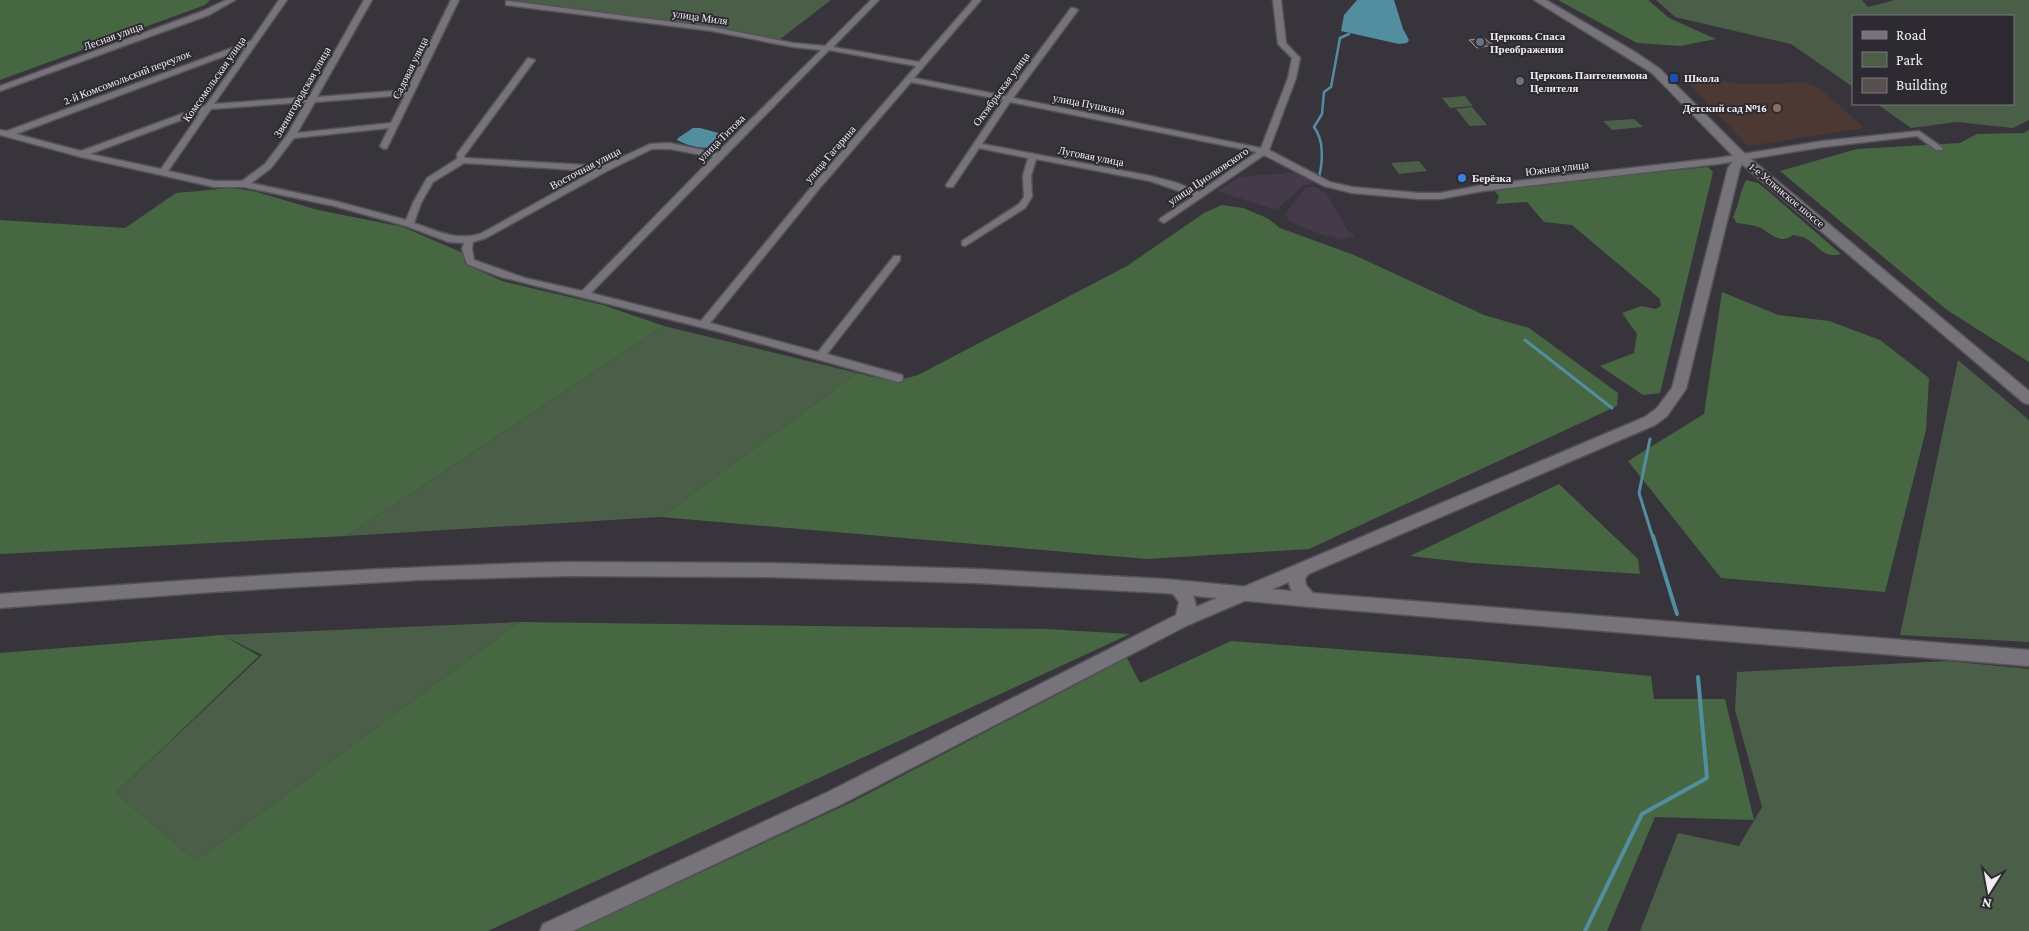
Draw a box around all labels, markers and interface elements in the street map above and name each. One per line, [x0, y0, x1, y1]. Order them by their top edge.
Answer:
street label: улица Миля [672, 7, 728, 27]
legend [1852, 15, 2014, 105]
street label: Лесная улица [82, 20, 145, 52]
text: Road [1896, 27, 1927, 43]
place label: Церковь Спаса Преображения [1490, 30, 1566, 55]
street label: Комсомольская улица [180, 34, 248, 124]
street label: Садовая улица [390, 35, 430, 101]
marker: Церковь Спаса Преображения [1474, 36, 1486, 48]
street label: Звенигородская улица [271, 45, 333, 139]
street label: 2-й Комсомольский переулок [62, 47, 193, 107]
street label: Октябрьская улица [970, 50, 1032, 128]
text: Park [1896, 52, 1923, 68]
place label: Церковь Пантелеимона Целителя [1530, 69, 1648, 94]
marker: Школа [1668, 72, 1680, 84]
place label: Школа [1684, 72, 1720, 84]
marker: Церковь Пантелеимона Целителя [1514, 75, 1526, 87]
text: Building [1896, 77, 1947, 94]
street label: улица Пушкина [1052, 91, 1126, 117]
place label: Детский сад №16 [1683, 102, 1767, 114]
marker: Детский сад №16 [1771, 102, 1783, 114]
street label: улица Титова [695, 112, 747, 164]
street label: улица Гагарина [802, 123, 858, 185]
street label: Восточная улица [548, 144, 623, 192]
street label: Луговая улица [1057, 144, 1125, 168]
street label: улица Циолковского [1166, 144, 1251, 207]
street label: Южная улица [1524, 158, 1590, 178]
street label: 1-е Успенское шоссе [1747, 160, 1827, 230]
marker: Берёзка [1456, 172, 1468, 184]
place label: Берёзка [1472, 172, 1512, 184]
north arrow [1964, 866, 2014, 916]
text: N [1980, 895, 1993, 913]

